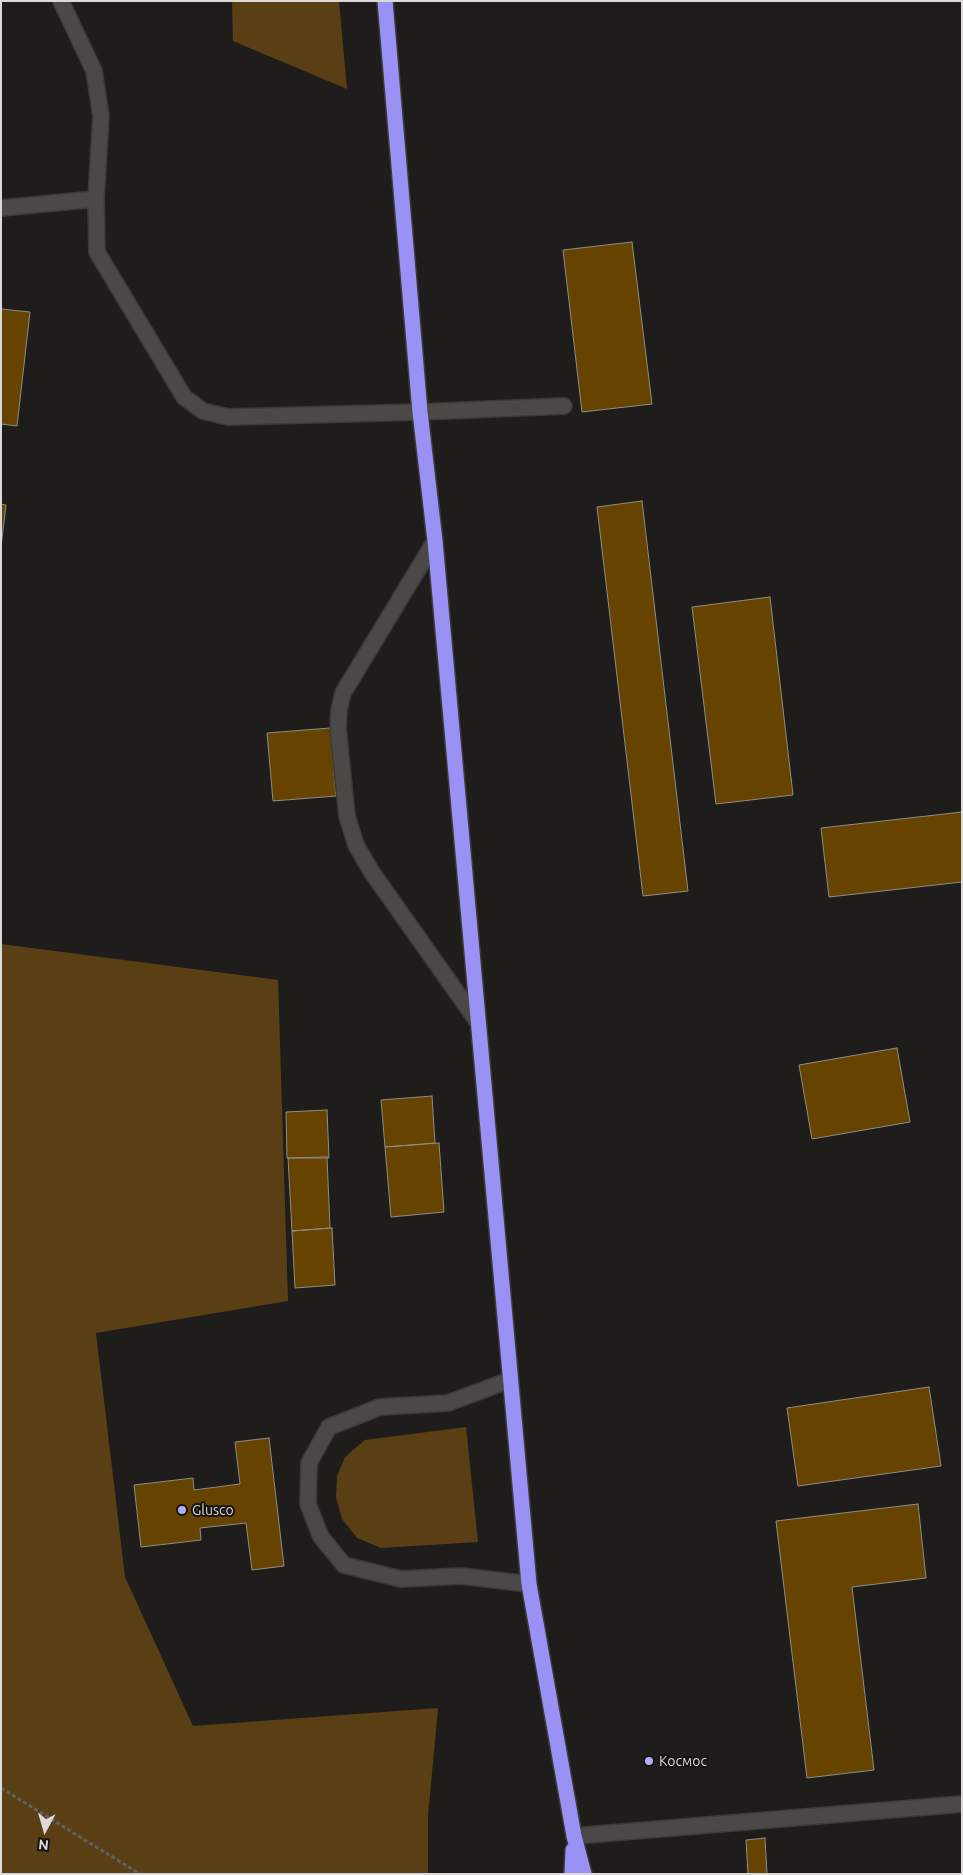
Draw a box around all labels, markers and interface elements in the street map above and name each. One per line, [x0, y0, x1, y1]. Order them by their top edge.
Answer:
place label: Glusco [192, 1502, 234, 1518]
marker: Glusco [176, 1504, 188, 1516]
place label: Космос [659, 1753, 707, 1769]
marker: Космос [643, 1755, 655, 1767]
north arrow [20, 1805, 70, 1855]
text: N [37, 1836, 49, 1853]

